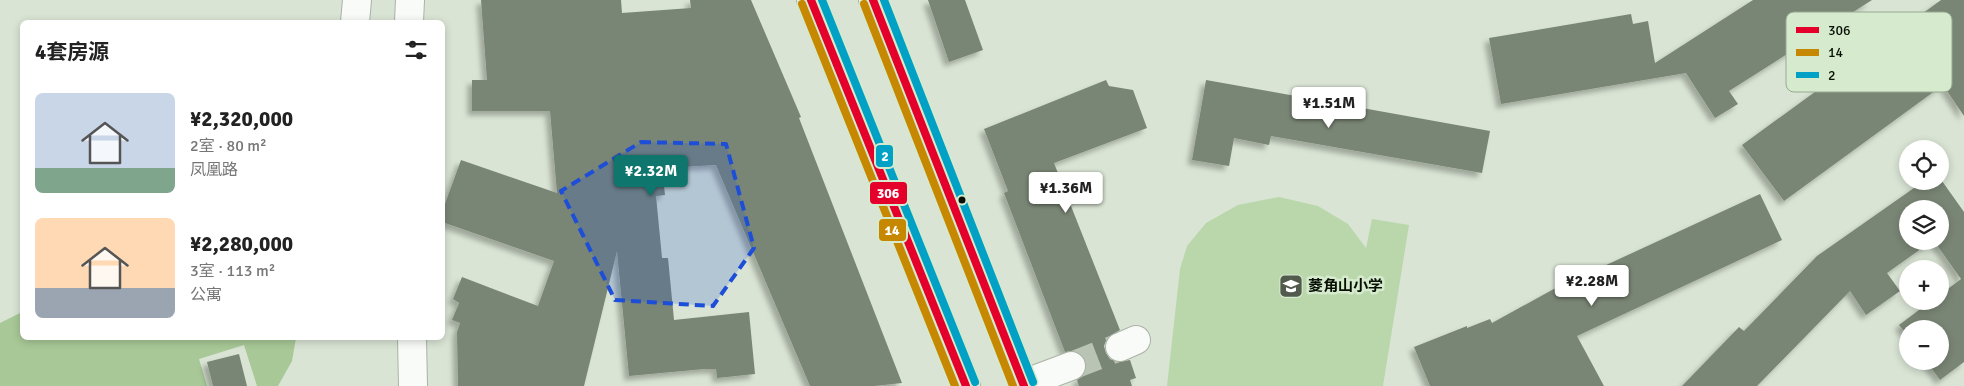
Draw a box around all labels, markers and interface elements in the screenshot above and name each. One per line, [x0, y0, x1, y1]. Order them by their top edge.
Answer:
legend [1786, 12, 1952, 92]
text: 306 [1828, 22, 1851, 39]
icon: filters [402, 36, 430, 64]
text: 4套房源 [35, 39, 109, 65]
text: 14 [1828, 44, 1844, 61]
text: 2 [1828, 67, 1836, 84]
pin: ¥1.51M [1288, 86, 1370, 129]
text: ¥1.51M [1303, 93, 1355, 113]
text: ¥2,320,000 [190, 106, 293, 132]
icon: home [75, 113, 135, 173]
text: 2室 · 80 m² [190, 136, 267, 156]
map controls [1899, 140, 1949, 370]
button: locate [1899, 140, 1949, 190]
line badge: 2 [875, 144, 894, 168]
text: 2 [881, 148, 889, 165]
pin: ¥2.32M [610, 154, 692, 197]
text: 凤凰路 [190, 160, 238, 180]
text: ¥2.32M [625, 161, 677, 181]
pin: ¥1.36M [1025, 172, 1107, 214]
text: ¥1.36M [1040, 178, 1092, 198]
line badge: 306 [869, 181, 908, 205]
text: 306 [877, 185, 900, 202]
unlabelled marker [957, 195, 967, 205]
button: layers [1899, 200, 1949, 250]
line badge: 14 [878, 218, 907, 242]
text: 14 [884, 222, 900, 239]
text: ¥2,280,000 [190, 231, 293, 257]
icon: home [75, 238, 135, 298]
button: + [1899, 260, 1949, 310]
text: 3室 · 113 m² [190, 261, 275, 281]
pin: ¥2.28M [1551, 264, 1633, 307]
text: ¥2.28M [1566, 271, 1618, 291]
school or university icon: 菱角山小学 [1278, 273, 1304, 299]
place label: 菱角山小学 [1308, 277, 1383, 295]
text: 公寓 [190, 285, 222, 305]
button: − [1899, 320, 1949, 370]

